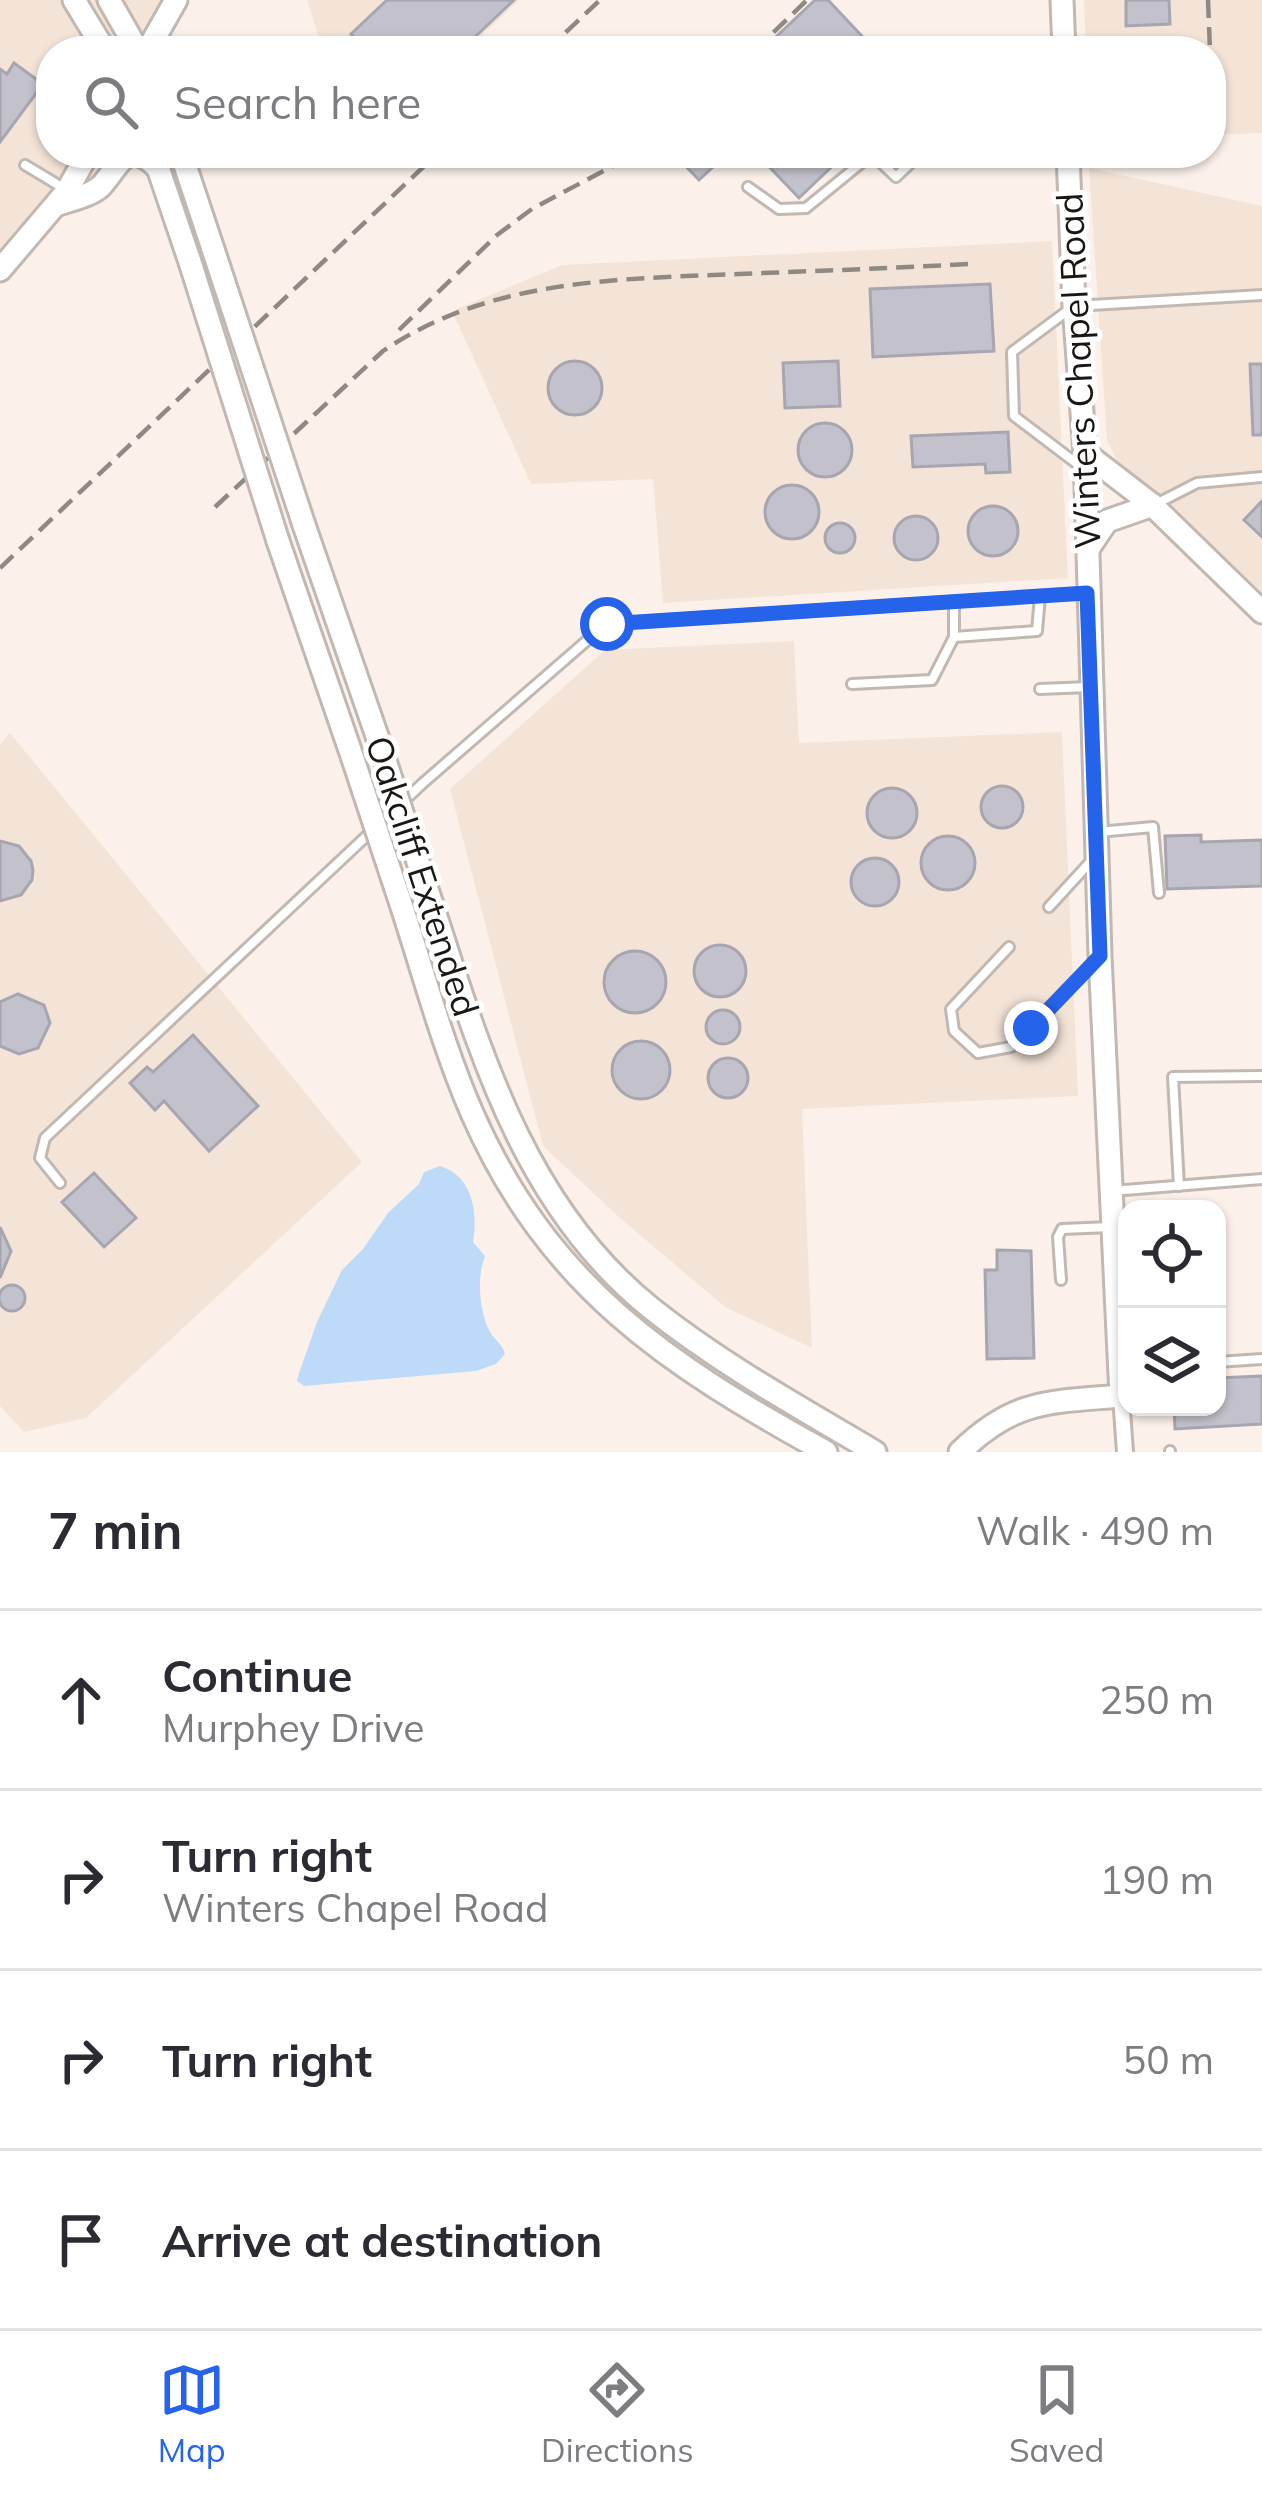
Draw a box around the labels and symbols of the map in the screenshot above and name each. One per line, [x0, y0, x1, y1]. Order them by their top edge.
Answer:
street label: Winters Chapel Road [1046, 192, 1110, 550]
route start [580, 597, 634, 651]
street label: Oakcliff Extended [356, 730, 490, 1022]
route end [1004, 1001, 1058, 1055]

